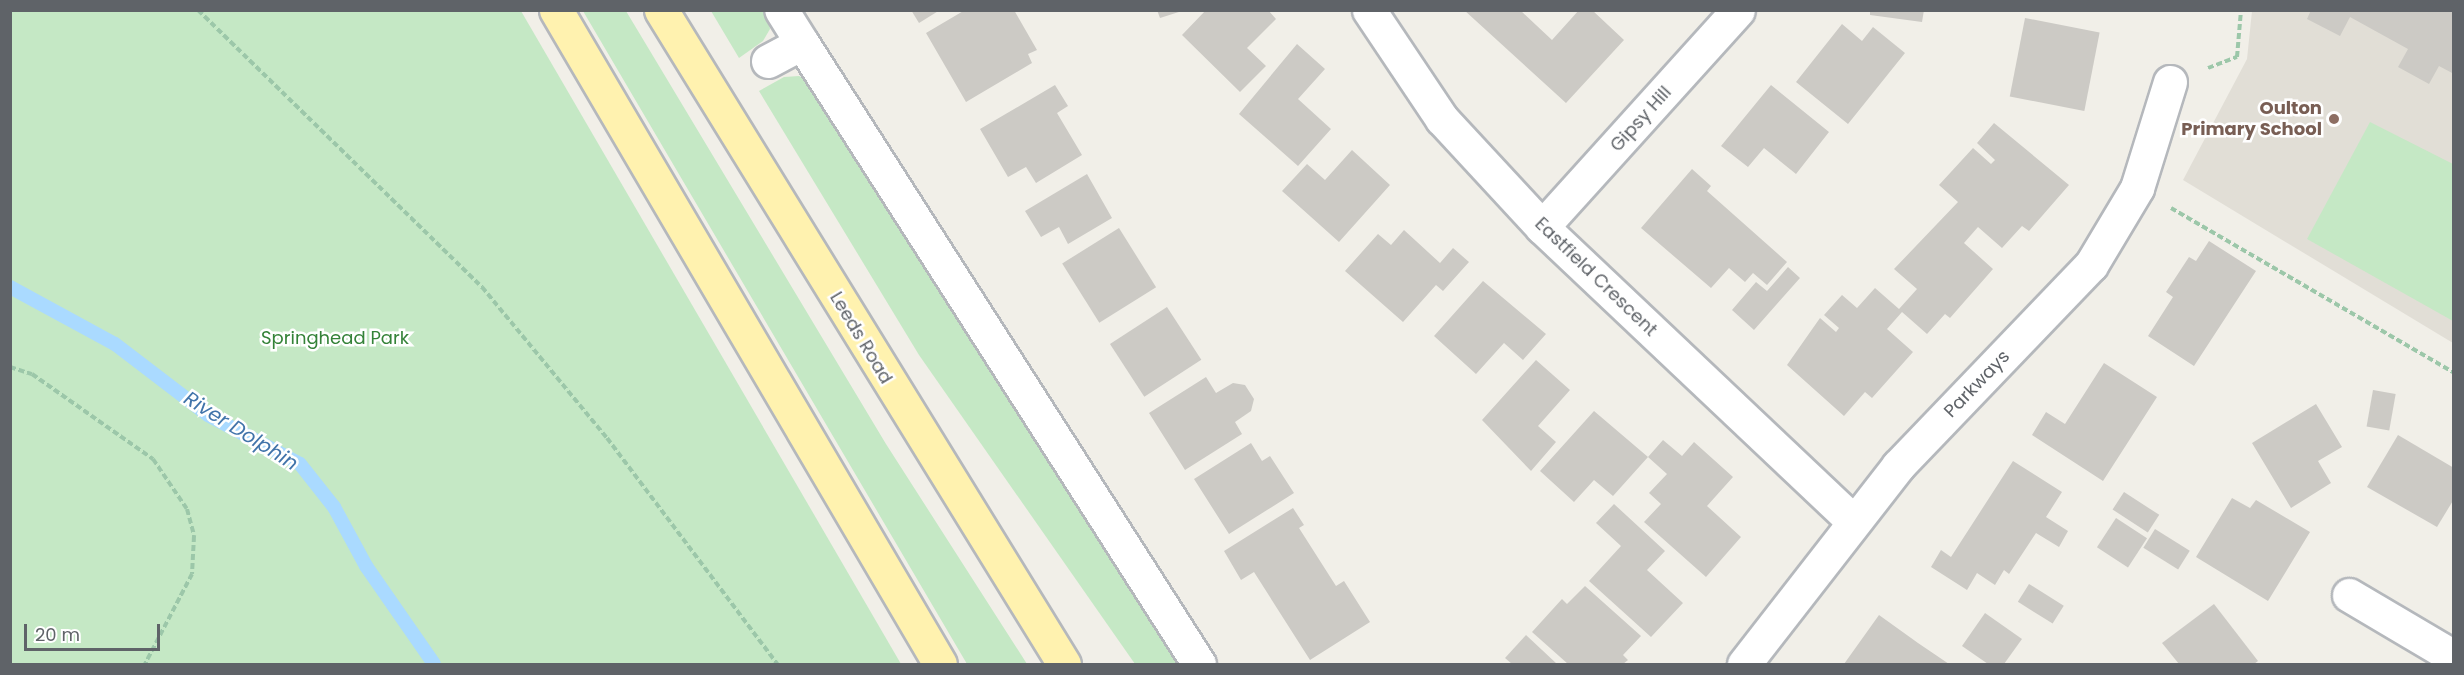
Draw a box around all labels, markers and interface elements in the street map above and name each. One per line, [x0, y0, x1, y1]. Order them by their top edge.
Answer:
street label: Gipsy Hill [1606, 82, 1676, 156]
place label: Oulton Primary School [2181, 98, 2322, 140]
marker: Oulton Primary School [2327, 112, 2341, 126]
street label: Eastfield Crescent [1530, 213, 1662, 341]
street label: Leeds Road [825, 288, 897, 388]
park label: Springhead Park [261, 327, 409, 349]
street label: Parkways [1940, 346, 2014, 422]
water label: River Dolphin [180, 386, 302, 476]
scale bar [27, 612, 164, 650]
text: 20 m [35, 622, 80, 647]

